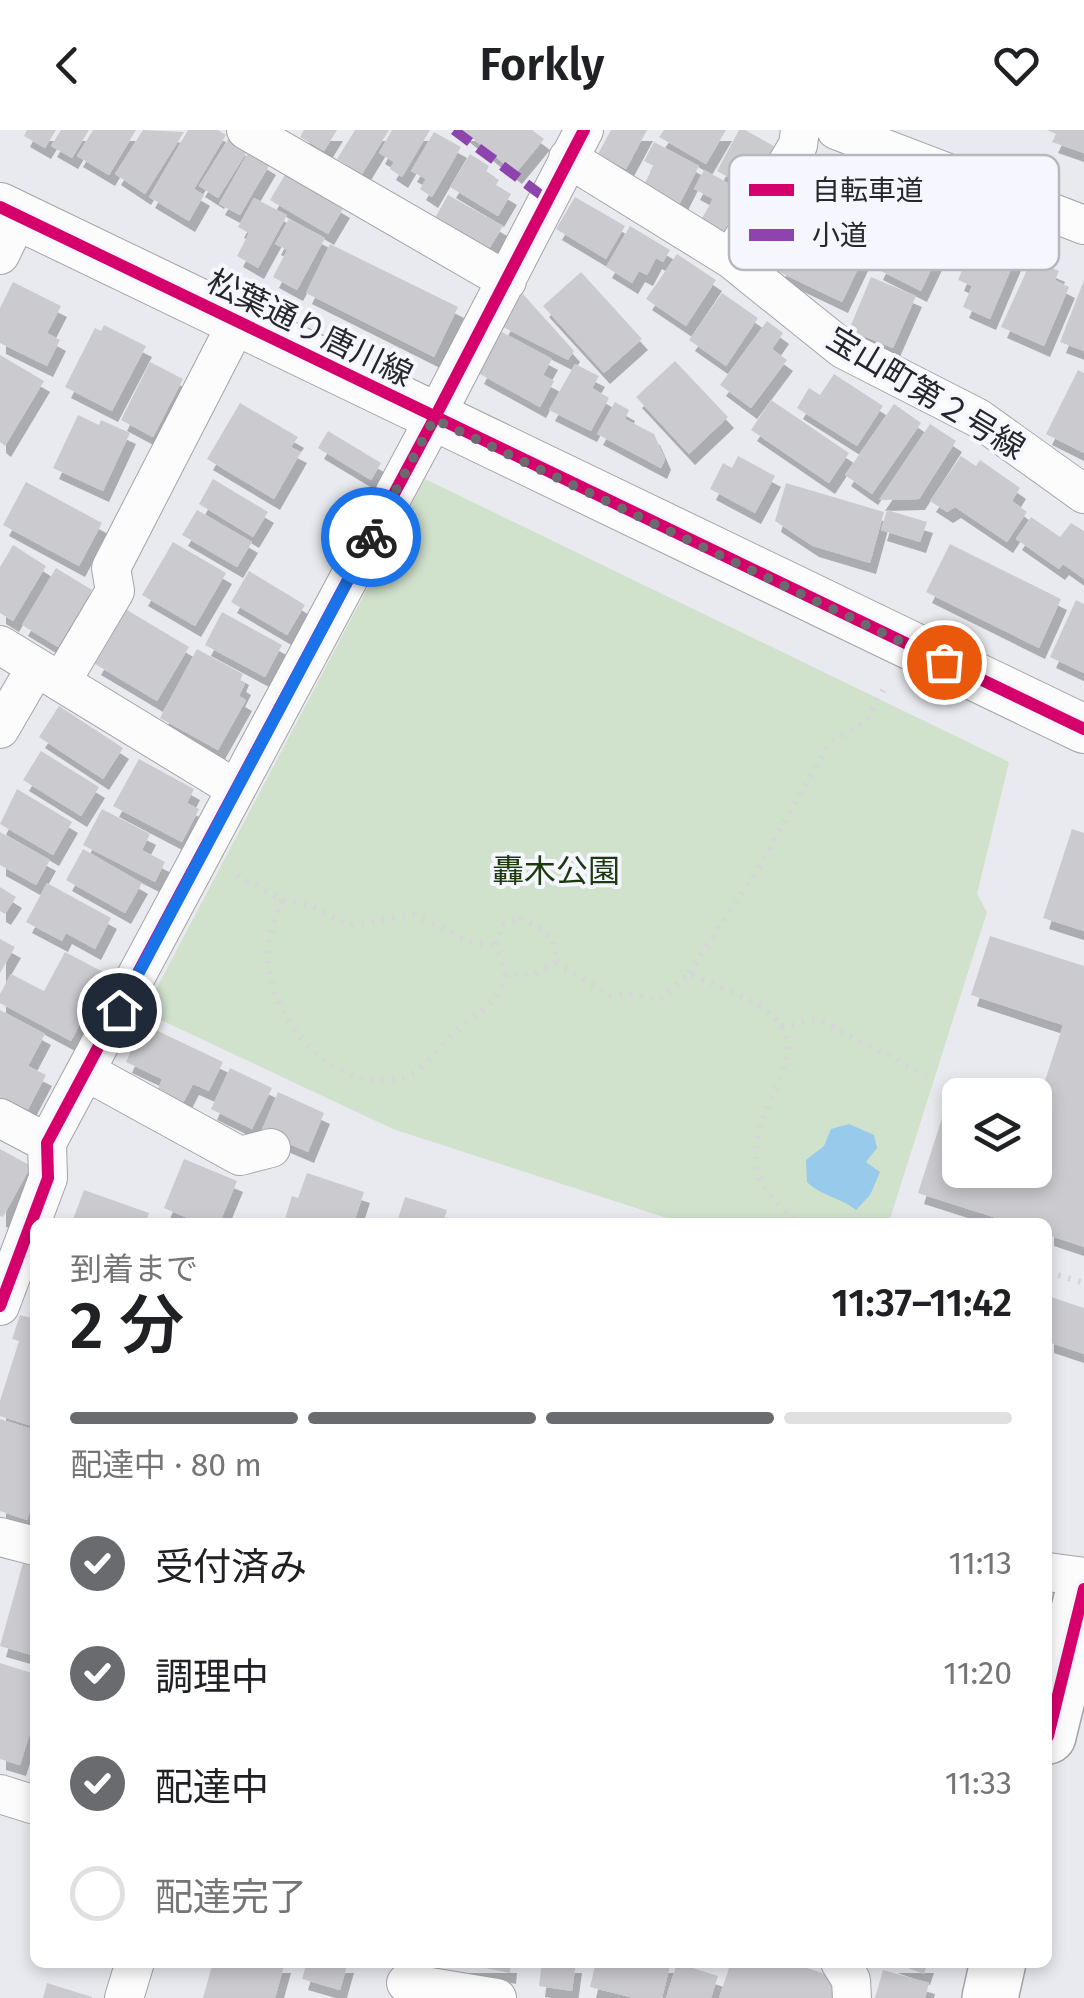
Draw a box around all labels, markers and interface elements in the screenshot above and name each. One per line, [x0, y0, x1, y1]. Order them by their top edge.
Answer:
icon: back [40, 38, 95, 93]
text: Forkly [480, 38, 604, 92]
icon: heart [989, 38, 1044, 93]
legend [729, 155, 1059, 270]
text: 自転車道 [812, 174, 924, 207]
text: 小道 [812, 219, 868, 252]
street label: 松葉通り唐川線 [201, 262, 419, 394]
street label: 宝山町第２号線 [820, 319, 1032, 467]
courier [321, 487, 421, 587]
icon: bike [344, 510, 399, 565]
pin [902, 620, 987, 705]
icon: bag [917, 635, 972, 690]
park label: 轟木公園 [492, 852, 620, 890]
pin [77, 968, 162, 1053]
icon: home [92, 983, 147, 1038]
map controls [942, 1078, 1052, 1188]
button: layers [942, 1078, 1052, 1188]
text: 到着まで [70, 1250, 198, 1288]
text: 11:37–11:42 [831, 1280, 1012, 1326]
text: 2 分 [70, 1287, 184, 1365]
text: 配達中 · 80 m [70, 1446, 262, 1484]
icon: check [70, 1536, 125, 1591]
text: 受付済み [155, 1544, 307, 1590]
text: 11:13 [949, 1544, 1012, 1582]
icon: check [70, 1646, 125, 1701]
text: 調理中 [155, 1654, 269, 1700]
text: 11:20 [943, 1654, 1012, 1692]
icon: check [70, 1756, 125, 1811]
text: 配達中 [155, 1764, 269, 1810]
text: 11:33 [945, 1764, 1012, 1802]
text: 配達完了 [155, 1874, 307, 1920]

